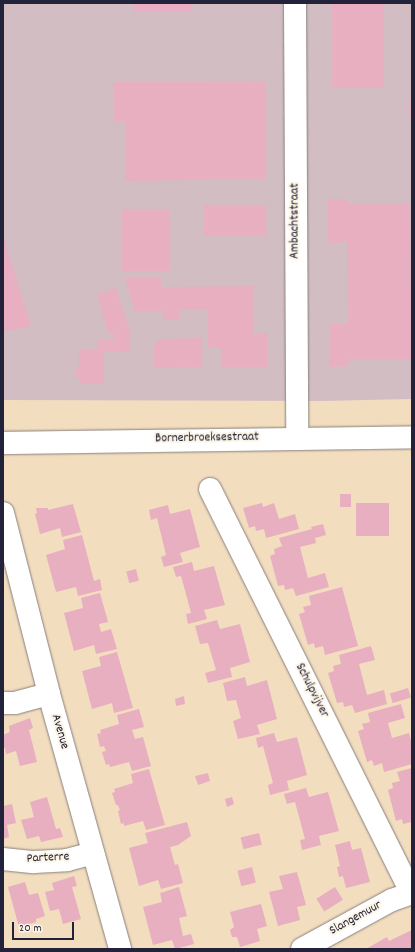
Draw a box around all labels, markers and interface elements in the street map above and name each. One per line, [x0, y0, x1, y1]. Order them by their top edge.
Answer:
street label: Ambachtstraat [288, 183, 304, 259]
street label: Bornerbroeksestraat [155, 430, 259, 448]
street label: Schulpvijver [291, 661, 331, 721]
street label: Avenue [47, 713, 71, 751]
street label: Parterre [26, 850, 70, 868]
street label: Slangemuur [327, 898, 385, 940]
scale bar [14, 914, 76, 940]
text: 20 m [19, 920, 42, 937]

